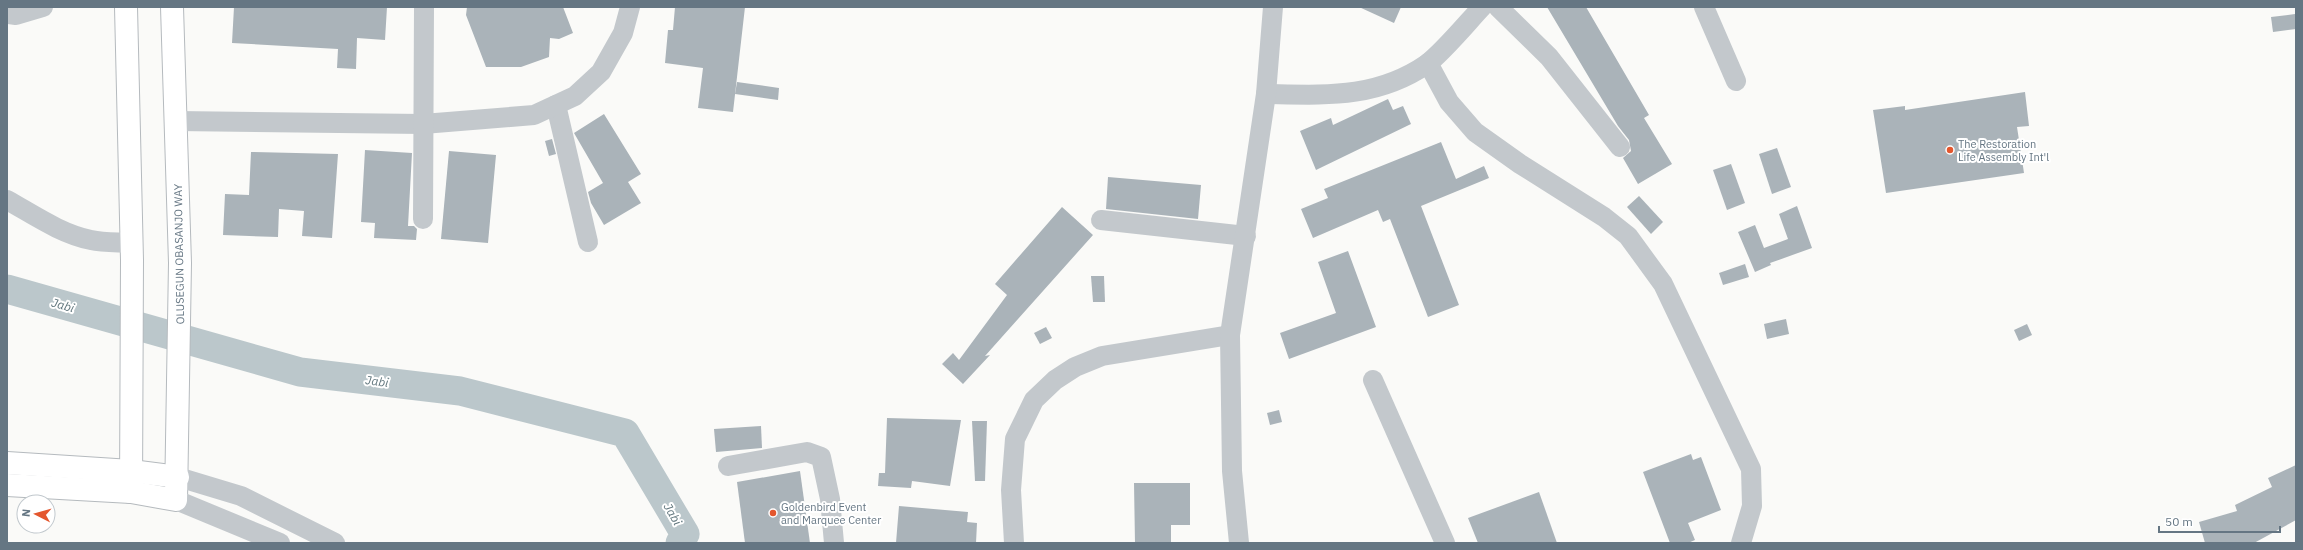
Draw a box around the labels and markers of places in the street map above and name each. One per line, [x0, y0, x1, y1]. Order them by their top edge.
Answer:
place label: The Restoration Life Assembly Int'l [1958, 137, 2049, 164]
marker: The Restoration Life Assembly Int'l [1945, 145, 1955, 155]
place label: Goldenbird Event and Marquee Center [781, 500, 881, 527]
marker: Goldenbird Event and Marquee Center [768, 508, 778, 518]

